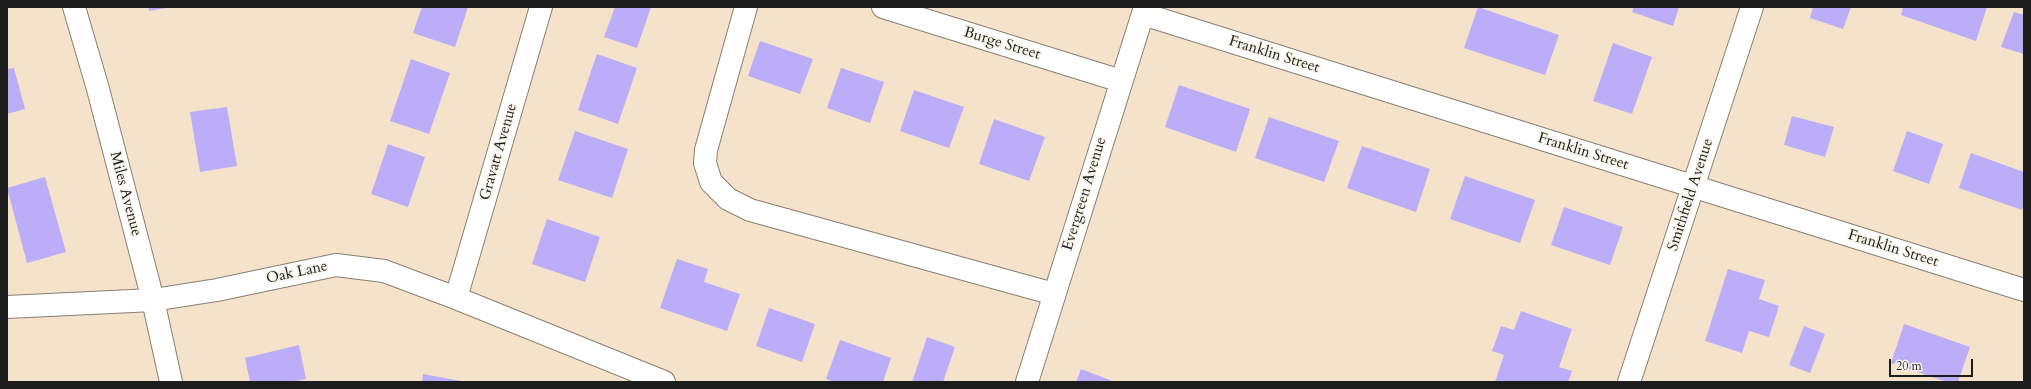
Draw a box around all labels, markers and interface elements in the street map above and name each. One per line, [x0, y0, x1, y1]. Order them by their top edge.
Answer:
street label: Burge Street [961, 24, 1043, 64]
street label: Franklin Street [1227, 33, 1321, 77]
street label: Gravatt Avenue [477, 101, 521, 203]
street label: Franklin Street [1536, 130, 1630, 174]
street label: Evergreen Avenue [1059, 135, 1111, 253]
street label: Smithfield Avenue [1664, 137, 1718, 253]
street label: Miles Avenue [105, 150, 145, 238]
street label: Franklin Street [1846, 227, 1940, 271]
street label: Oak Lane [265, 258, 329, 288]
scale bar [1891, 351, 1975, 377]
text: 20 m [1896, 358, 1922, 374]

